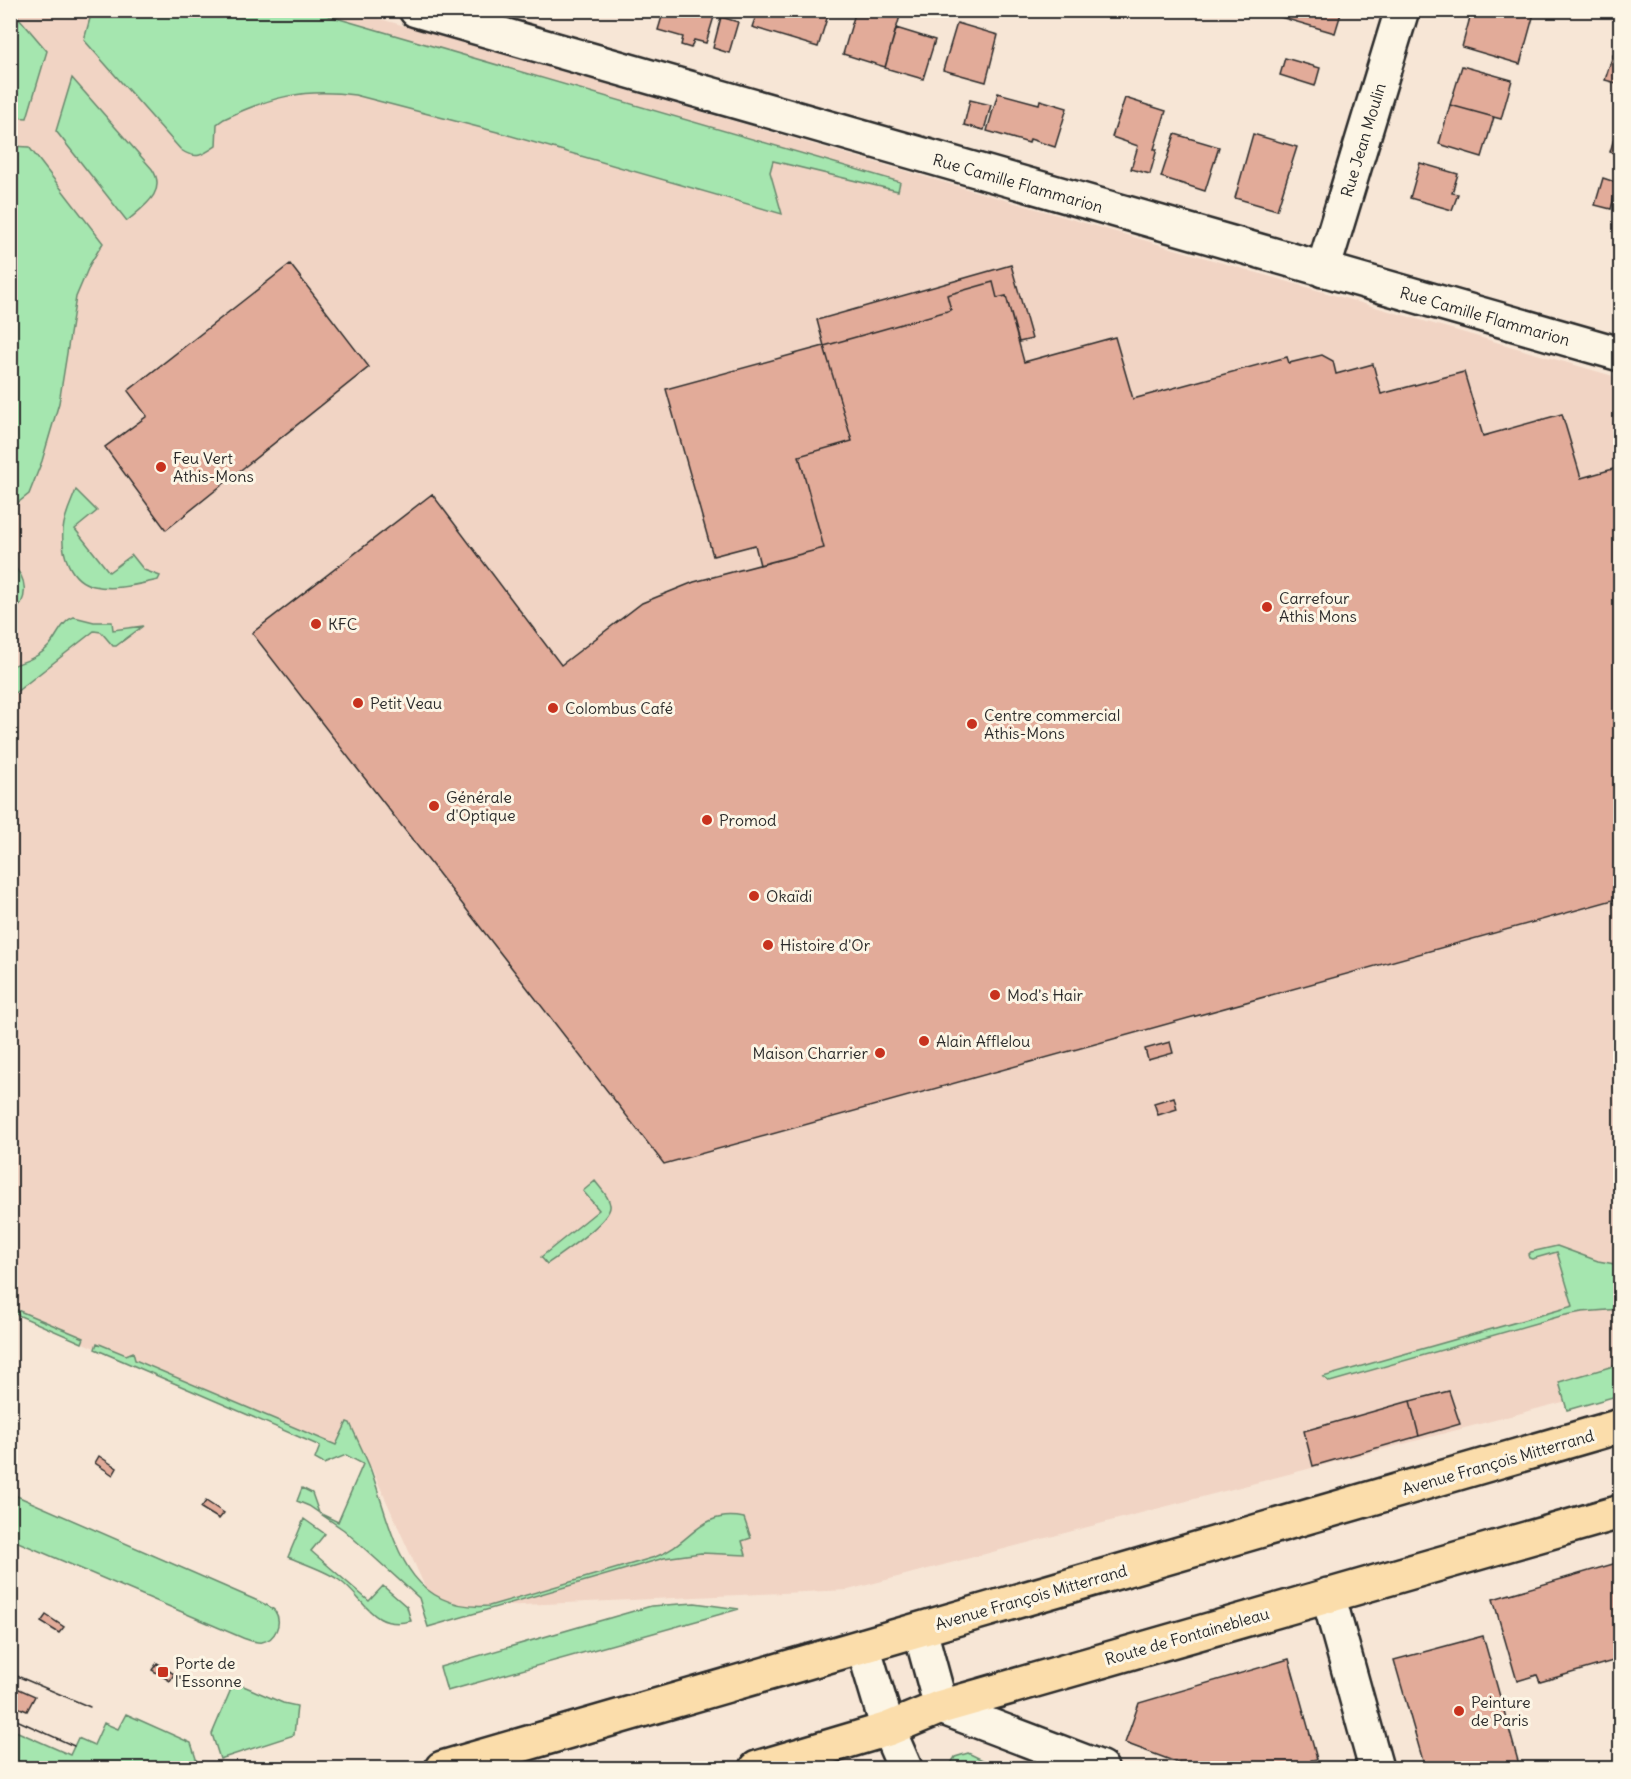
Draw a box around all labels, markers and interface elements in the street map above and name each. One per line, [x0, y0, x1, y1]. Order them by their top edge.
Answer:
street label: Rue Jean Moulin [1336, 80, 1390, 200]
street label: Rue Camille Flammarion [931, 149, 1105, 217]
street label: Rue Camille Flammarion [1398, 282, 1572, 350]
place label: Feu Vert Athis-Mons [173, 448, 254, 486]
marker: Feu Vert Athis-Mons [154, 460, 168, 474]
place label: Carrefour Athis Mons [1279, 588, 1357, 626]
marker: Carrefour Athis Mons [1260, 600, 1274, 614]
place label: KFC [328, 614, 357, 634]
marker: KFC [309, 617, 323, 631]
place label: Petit Veau [370, 693, 442, 713]
marker: Petit Veau [351, 696, 365, 710]
place label: Colombus Café [565, 698, 673, 718]
marker: Colombus Café [546, 701, 560, 715]
place label: Centre commercial Athis-Mons [984, 705, 1120, 743]
marker: Centre commercial Athis-Mons [965, 717, 979, 731]
place label: Générale d'Optique [446, 787, 516, 825]
marker: Générale d'Optique [427, 799, 441, 813]
place label: Promod [719, 810, 776, 830]
marker: Promod [700, 813, 714, 827]
place label: Okaïdi [766, 886, 812, 906]
marker: Okaïdi [747, 889, 761, 903]
place label: Histoire d'Or [780, 935, 871, 955]
marker: Histoire d'Or [761, 938, 775, 952]
place label: Mod's Hair [1007, 985, 1084, 1005]
marker: Mod's Hair [988, 988, 1002, 1002]
place label: Alain Afflelou [936, 1031, 1030, 1051]
marker: Alain Afflelou [917, 1034, 931, 1048]
place label: Maison Charrier [752, 1043, 868, 1063]
marker: Maison Charrier [873, 1046, 887, 1060]
street label: Avenue François Mitterrand [1400, 1425, 1596, 1499]
street label: Avenue François Mitterrand [933, 1560, 1129, 1634]
street label: Route de Fontainebleau [1103, 1603, 1271, 1669]
place label: Porte de l'Essonne [175, 1653, 242, 1691]
marker: Porte de l'Essonne [156, 1665, 170, 1679]
place label: Peinture de Paris [1471, 1692, 1531, 1730]
marker: Peinture de Paris [1452, 1704, 1466, 1718]

